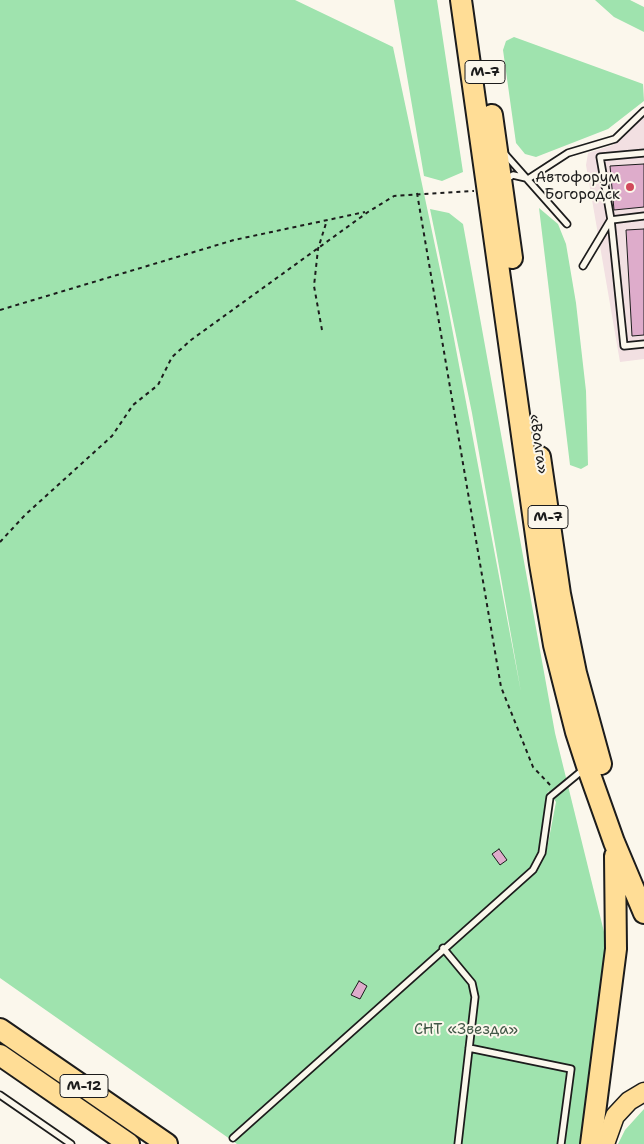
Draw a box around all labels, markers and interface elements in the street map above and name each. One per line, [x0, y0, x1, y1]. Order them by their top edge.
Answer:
road number: М-7 [465, 61, 505, 84]
place label: Автофорум Богородск [535, 169, 620, 204]
marker: Автофорум Богородск [624, 181, 636, 193]
street label: «Волга» [525, 413, 551, 475]
road number: М-7 [528, 506, 568, 528]
park label: СНТ «Звезда» [414, 1021, 518, 1039]
road number: М-12 [60, 1074, 108, 1098]

